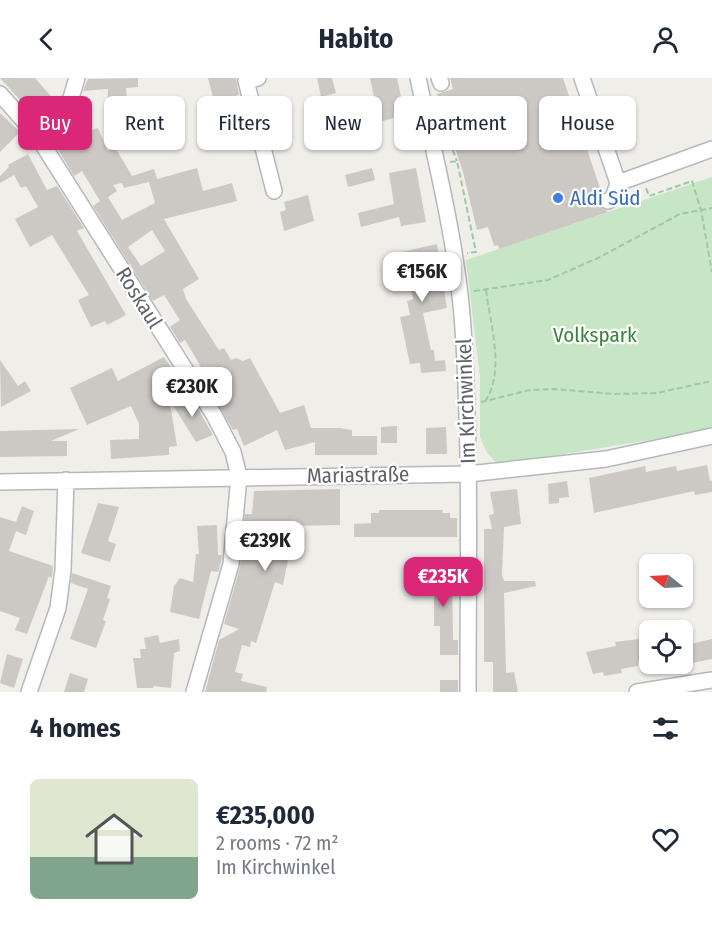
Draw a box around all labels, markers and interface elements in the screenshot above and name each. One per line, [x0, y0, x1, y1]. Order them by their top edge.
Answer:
icon: back [30, 23, 63, 56]
text: Habito [319, 23, 393, 55]
icon: person [649, 23, 682, 56]
chip: Buy [18, 96, 92, 150]
chip: Rent [104, 96, 185, 150]
chip: Filters [197, 96, 292, 150]
chip: New [304, 96, 382, 150]
chip: Apartment [394, 96, 527, 150]
chip: House [539, 96, 636, 150]
place label: Aldi Süd [570, 185, 641, 211]
marker: Aldi Süd [551, 191, 565, 205]
pin: €156K [380, 252, 464, 303]
text: €156K [397, 259, 447, 283]
street label: Roskaul [110, 263, 168, 334]
park label: Volkspark [553, 322, 637, 348]
street label: Im Kirchwinkel [451, 337, 481, 464]
pin: €230K [150, 367, 234, 418]
text: €230K [166, 374, 218, 398]
street label: Mariastraße [307, 461, 409, 489]
pin: €239K [223, 521, 307, 572]
text: €239K [239, 528, 291, 552]
north arrow [639, 554, 693, 608]
map controls [639, 554, 693, 674]
pin: €235K [401, 557, 485, 608]
text: €235K [418, 564, 468, 588]
button: locate [639, 620, 693, 674]
icon: filters [649, 712, 682, 745]
text: 4 homes [30, 713, 121, 744]
text: €235,000 [216, 800, 315, 831]
icon: home [78, 803, 150, 875]
icon: heart [649, 823, 682, 856]
text: 2 rooms · 72 m² [216, 831, 338, 855]
text: Im Kirchwinkel [216, 855, 335, 879]

